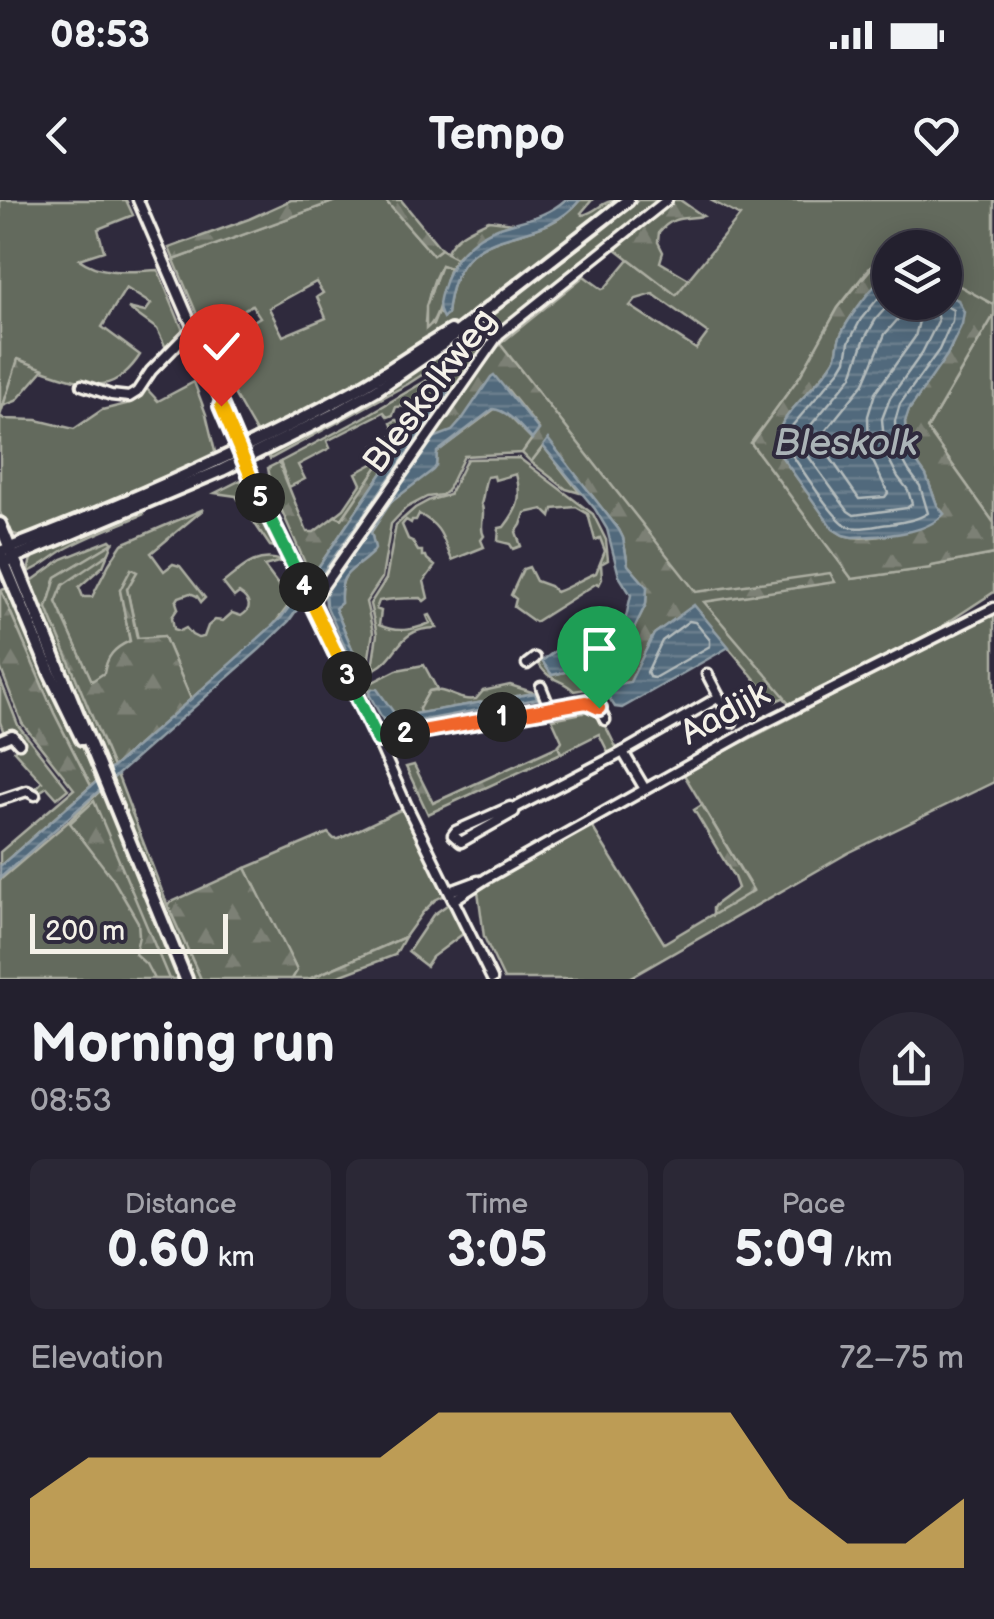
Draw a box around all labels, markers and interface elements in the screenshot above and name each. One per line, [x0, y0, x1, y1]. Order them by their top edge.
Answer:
text: 08:53 [50, 13, 150, 58]
icon: back [30, 108, 85, 163]
text: Tempo [429, 108, 565, 163]
icon: heart [909, 108, 964, 163]
map controls [872, 230, 962, 320]
button: layers [872, 230, 962, 320]
street label: Bleskolkweg [354, 300, 506, 482]
pin [179, 304, 264, 407]
icon: check [194, 319, 249, 374]
water label: Bleskolk [774, 421, 919, 466]
pin: 5 [235, 473, 285, 523]
text: 5 [252, 481, 268, 514]
pin: 4 [279, 562, 329, 612]
text: 4 [296, 570, 312, 603]
pin [557, 606, 642, 709]
icon: arrive [572, 621, 627, 676]
pin: 3 [322, 651, 372, 701]
text: 3 [339, 659, 355, 692]
street label: Aadijk [673, 673, 777, 755]
pin: 1 [477, 692, 527, 742]
text: 1 [496, 700, 508, 733]
pin: 2 [380, 709, 430, 759]
text: 2 [397, 717, 413, 750]
scale bar [30, 909, 228, 954]
text: 200 m [45, 915, 125, 948]
text: Morning run [30, 1011, 335, 1078]
button: share [859, 1012, 964, 1117]
text: 08:53 [30, 1082, 112, 1121]
text: Distance [125, 1188, 237, 1221]
text: Time [466, 1188, 528, 1221]
text: Pace [781, 1188, 845, 1221]
text: 0.60 [107, 1221, 210, 1281]
text: 3:05 [446, 1221, 548, 1281]
text: 5:09 [734, 1221, 835, 1281]
text: km [210, 1241, 255, 1274]
text: /km [835, 1241, 893, 1274]
text: Elevation [30, 1339, 163, 1378]
text: 72–75 m [839, 1339, 964, 1378]

